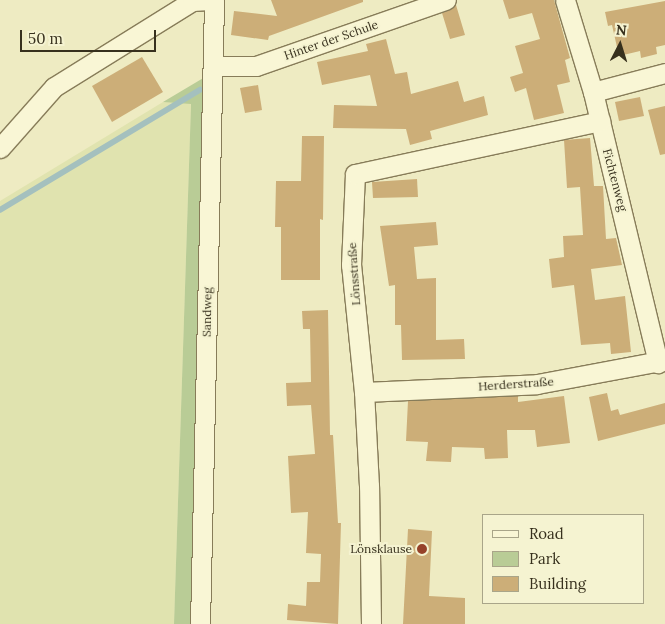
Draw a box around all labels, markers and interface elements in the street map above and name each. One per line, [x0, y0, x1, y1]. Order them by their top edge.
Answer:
street label: Hinter der Schule [282, 17, 380, 63]
scale bar [22, 20, 159, 52]
north arrow [595, 20, 645, 70]
text: N [615, 21, 627, 39]
text: 50 m [28, 29, 63, 48]
street label: Fichtenweg [600, 147, 630, 213]
street label: Lönsstraße [345, 242, 363, 306]
street label: Sandweg [199, 287, 215, 337]
street label: Herderstraße [478, 374, 554, 394]
legend [482, 514, 645, 604]
text: Road [529, 524, 564, 543]
place label: Lönsklause [350, 542, 412, 556]
marker: Lönsklause [416, 543, 428, 555]
text: Park [529, 549, 560, 568]
text: Building [529, 574, 586, 593]

